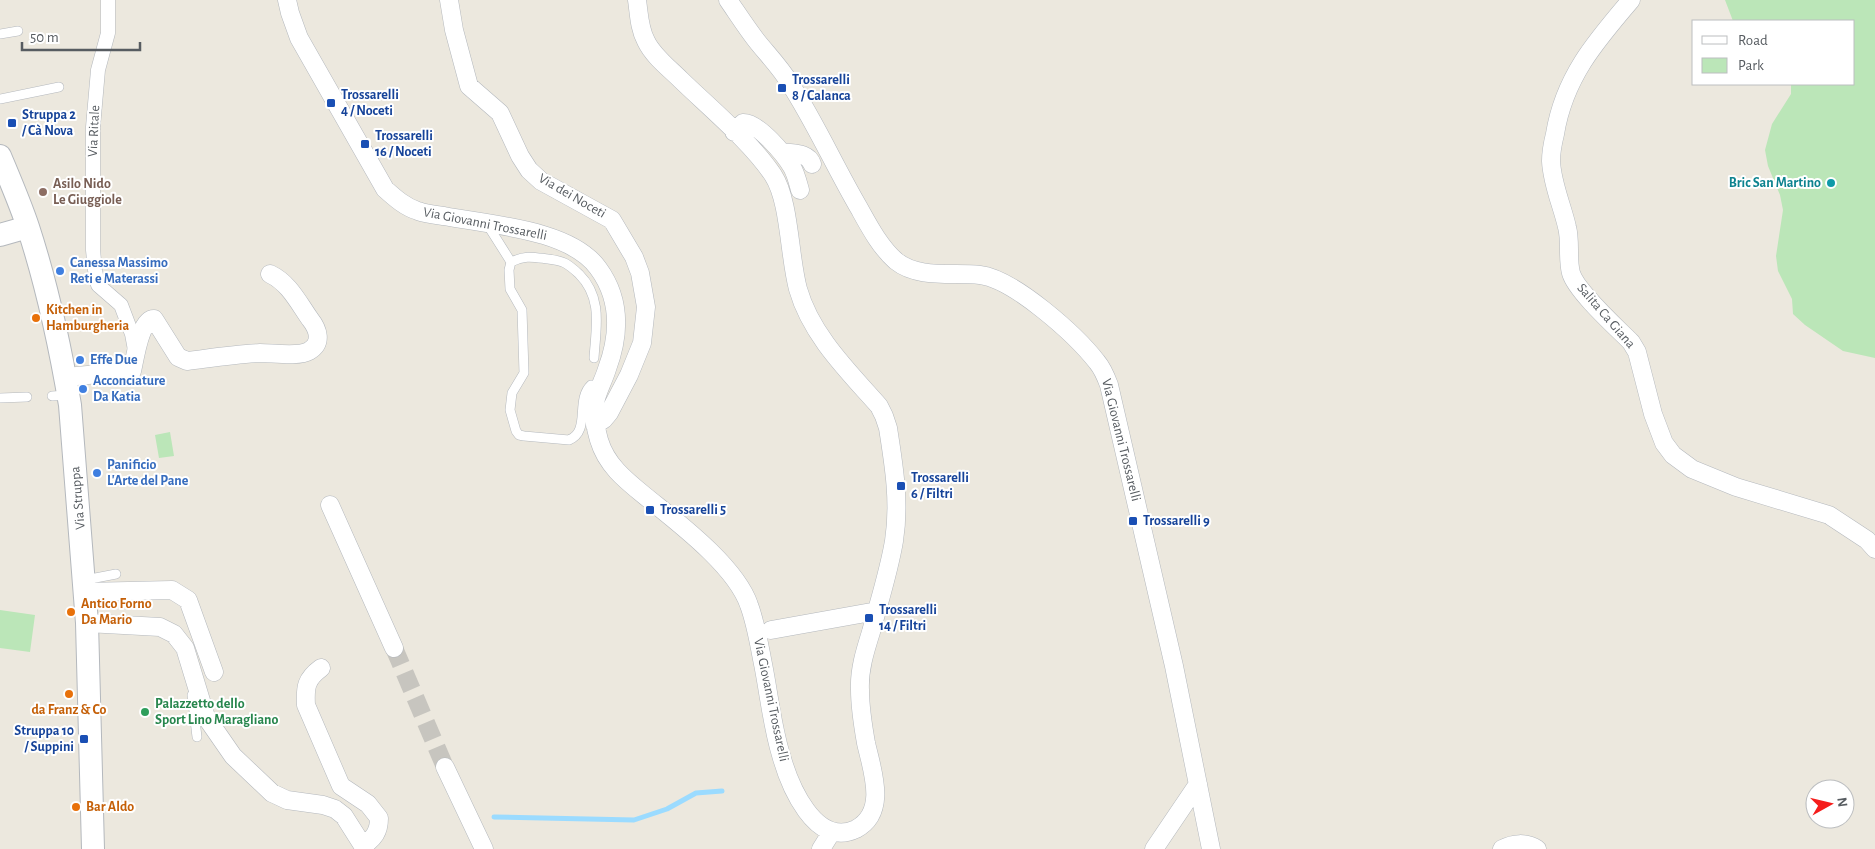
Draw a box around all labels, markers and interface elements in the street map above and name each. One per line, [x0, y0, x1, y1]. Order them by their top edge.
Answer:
scale bar [22, 20, 140, 52]
legend [1692, 20, 1855, 85]
text: 50 m [30, 30, 59, 45]
text: Road [1738, 33, 1768, 48]
text: Park [1738, 58, 1764, 73]
place label: Trossarelli 8 / Calanca [792, 73, 851, 103]
marker: Trossarelli 8 / Calanca [776, 82, 788, 94]
place label: Trossarelli 4 / Noceti [341, 88, 399, 118]
marker: Trossarelli 4 / Noceti [325, 97, 337, 109]
street label: Via Ritale [86, 105, 102, 157]
place label: Struppa 2 / Cà Nova [21, 108, 76, 138]
marker: Struppa 2 / Cà Nova [6, 117, 18, 129]
place label: Trossarelli 16 / Noceti [375, 129, 433, 159]
marker: Trossarelli 16 / Noceti [359, 138, 371, 150]
street label: Via dei Noceti [536, 171, 608, 221]
place label: Bric San Martino [1729, 176, 1821, 190]
place label: Asilo Nido Le Giuggiole [53, 177, 122, 207]
marker: Bric San Martino [1825, 177, 1837, 189]
marker: Asilo Nido Le Giuggiole [37, 186, 49, 198]
street label: Via Giovanni Trossarelli [422, 205, 548, 243]
place label: Canessa Massimo Reti e Materassi [70, 256, 168, 286]
marker: Canessa Massimo Reti e Materassi [54, 265, 66, 277]
street label: Salita Ca Giana [1574, 281, 1638, 351]
place label: Kitchen in Hamburgheria [46, 303, 129, 333]
marker: Kitchen in Hamburgheria [30, 312, 42, 324]
place label: Effe Due [90, 353, 138, 367]
marker: Effe Due [74, 354, 86, 366]
place label: Acconciature Da Katia [93, 374, 166, 404]
street label: Via Giovanni Trossarelli [1099, 377, 1143, 503]
marker: Acconciature Da Katia [77, 383, 89, 395]
place label: Panificio L'Arte del Pane [107, 458, 189, 488]
street label: Via Struppa [68, 465, 88, 530]
marker: Panificio L'Arte del Pane [91, 467, 103, 479]
place label: Trossarelli 6 / Filtri [911, 471, 969, 501]
marker: Trossarelli 6 / Filtri [895, 480, 907, 492]
place label: Trossarelli 5 [660, 503, 726, 517]
marker: Trossarelli 5 [644, 504, 656, 516]
place label: Trossarelli 9 [1143, 514, 1210, 528]
marker: Trossarelli 9 [1127, 515, 1139, 527]
place label: Antico Forno Da Mario [81, 597, 152, 627]
place label: Trossarelli 14 / Filtri [879, 603, 937, 633]
marker: Antico Forno Da Mario [65, 606, 77, 618]
marker: Trossarelli 14 / Filtri [863, 612, 875, 624]
street label: Via Giovanni Trossarelli [751, 637, 791, 763]
marker: da Franz & Co [63, 688, 75, 700]
place label: Palazzetto dello Sport Lino Maragliano [155, 697, 279, 727]
place label: da Franz & Co [31, 703, 107, 717]
marker: Palazzetto dello Sport Lino Maragliano [139, 706, 151, 718]
place label: Struppa 10 / Suppini [14, 724, 74, 754]
marker: Struppa 10 / Suppini [78, 733, 90, 745]
north arrow [1805, 779, 1855, 829]
text: N [1834, 797, 1849, 808]
place label: Bar Aldo [86, 800, 134, 814]
marker: Bar Aldo [70, 801, 82, 813]

